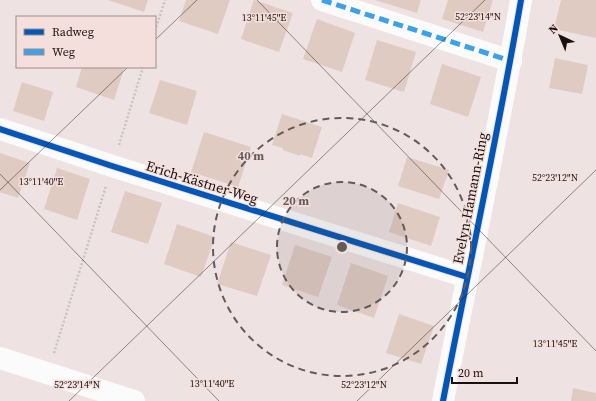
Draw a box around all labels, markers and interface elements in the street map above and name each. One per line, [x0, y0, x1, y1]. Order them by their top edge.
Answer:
text: 52°23'14"N [455, 10, 501, 23]
text: 13°11'45"E [242, 11, 286, 24]
legend [16, 16, 156, 68]
north arrow [540, 16, 580, 56]
text: N [545, 21, 561, 37]
text: Radweg [52, 24, 94, 40]
text: Weg [52, 44, 75, 60]
street label: Evelyn-Hamann-Ring [447, 130, 493, 266]
text: 40 m [238, 148, 264, 164]
street label: Erich-Kästner-Weg [143, 155, 261, 209]
text: 52°23'12"N [532, 171, 578, 184]
text: 13°11'40"E [19, 175, 63, 188]
text: 20 m [283, 193, 309, 209]
centre of rings [335, 240, 349, 254]
text: 13°11'45"E [533, 337, 577, 350]
scale bar [452, 359, 517, 385]
text: 20 m [458, 365, 484, 381]
text: 13°11'40"E [190, 377, 234, 390]
text: 52°23'14"N [54, 378, 100, 391]
text: 52°23'12"N [341, 378, 387, 391]

